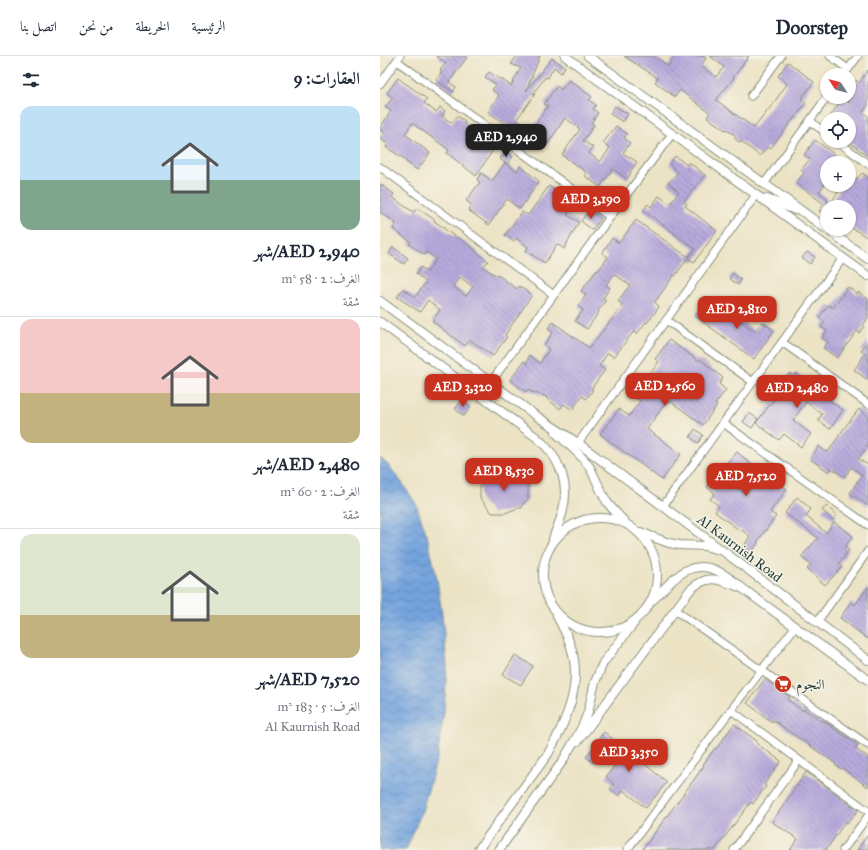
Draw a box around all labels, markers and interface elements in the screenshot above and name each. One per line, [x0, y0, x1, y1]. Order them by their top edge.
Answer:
text: Doorstep [775, 16, 848, 39]
text: اتصل بنا [20, 18, 57, 35]
text: من نحن [79, 18, 114, 35]
text: الخريطة [136, 18, 170, 35]
text: الرئيسية [192, 18, 225, 35]
text: العقارات: 9 [293, 68, 360, 89]
north arrow [820, 68, 856, 104]
map controls [820, 68, 856, 236]
icon: filters [20, 69, 42, 91]
button: locate [820, 112, 856, 148]
pin: AED 2,940 [460, 124, 552, 158]
text: AED 2,940 [475, 129, 537, 145]
icon: home [154, 132, 226, 204]
button: + [820, 156, 856, 192]
pin: AED 3,190 [545, 186, 637, 220]
text: AED 3,190 [561, 191, 621, 207]
button: − [820, 200, 856, 236]
text: AED 2,940/شهر [254, 241, 360, 262]
text: الغرف: 2 · 58 m² [281, 271, 360, 287]
text: شقة [343, 294, 360, 310]
pin: AED 2,810 [691, 296, 783, 330]
text: AED 2,810 [707, 301, 767, 317]
icon: home [154, 345, 226, 417]
pin: AED 2,560 [619, 373, 711, 407]
pin: AED 3,320 [417, 374, 509, 408]
pin: AED 2,480 [751, 375, 843, 409]
text: AED 2,560 [634, 378, 696, 394]
text: AED 3,320 [434, 379, 492, 395]
text: AED 2,480 [765, 380, 829, 396]
text: AED 2,480/شهر [253, 454, 360, 475]
pin: AED 8,530 [458, 458, 550, 492]
text: AED 8,530 [474, 463, 534, 479]
pin: AED 7,520 [700, 463, 792, 497]
text: AED 7,520 [715, 468, 777, 484]
text: الغرف: 2 · 60 m² [280, 484, 360, 500]
text: شقة [343, 507, 360, 523]
street label: Al Kaurnish Road [693, 510, 786, 586]
icon: home [154, 560, 226, 632]
text: AED 7,520/شهر [256, 669, 360, 690]
supermarket icon: النجوم [773, 674, 793, 694]
place label: النجوم [796, 676, 825, 697]
text: الغرف: 5 · 183 m² [278, 699, 360, 715]
text: Al Kaurnish Road [265, 719, 360, 735]
pin: AED 3,350 [583, 739, 675, 773]
text: AED 3,350 [600, 744, 658, 760]

